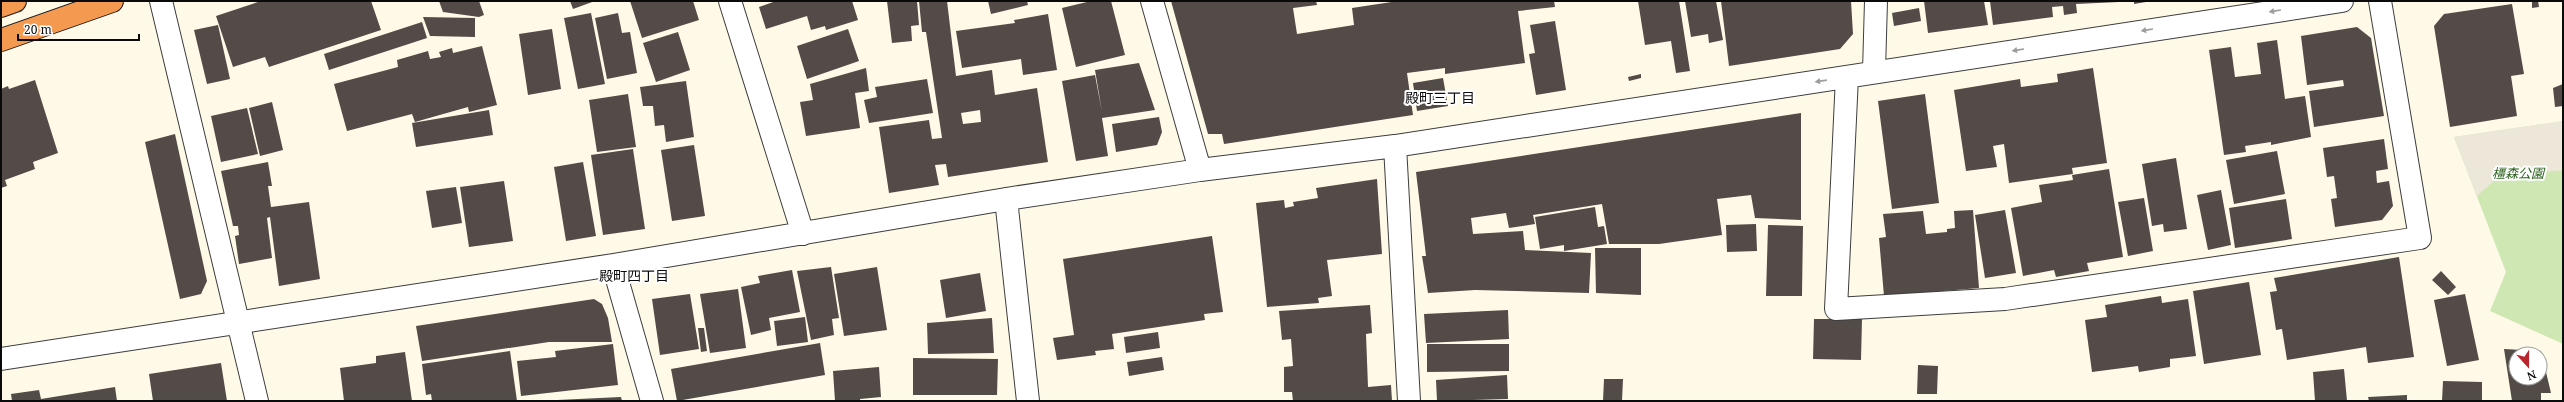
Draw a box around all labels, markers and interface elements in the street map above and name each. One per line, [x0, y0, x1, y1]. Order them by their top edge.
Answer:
one-way arrow [2269, 8, 2281, 14]
scale bar [18, 16, 139, 42]
text: 20 m [24, 21, 52, 38]
one-way arrow [2141, 27, 2153, 33]
one-way arrow [2012, 47, 2024, 53]
one-way arrow [1815, 78, 1827, 84]
district label: 殿町三丁目 [1405, 88, 1475, 107]
park label: 橿森公園 [2492, 164, 2546, 182]
district label: 殿町四丁目 [599, 266, 669, 285]
north arrow [2508, 346, 2548, 386]
text: N [2525, 367, 2538, 384]

